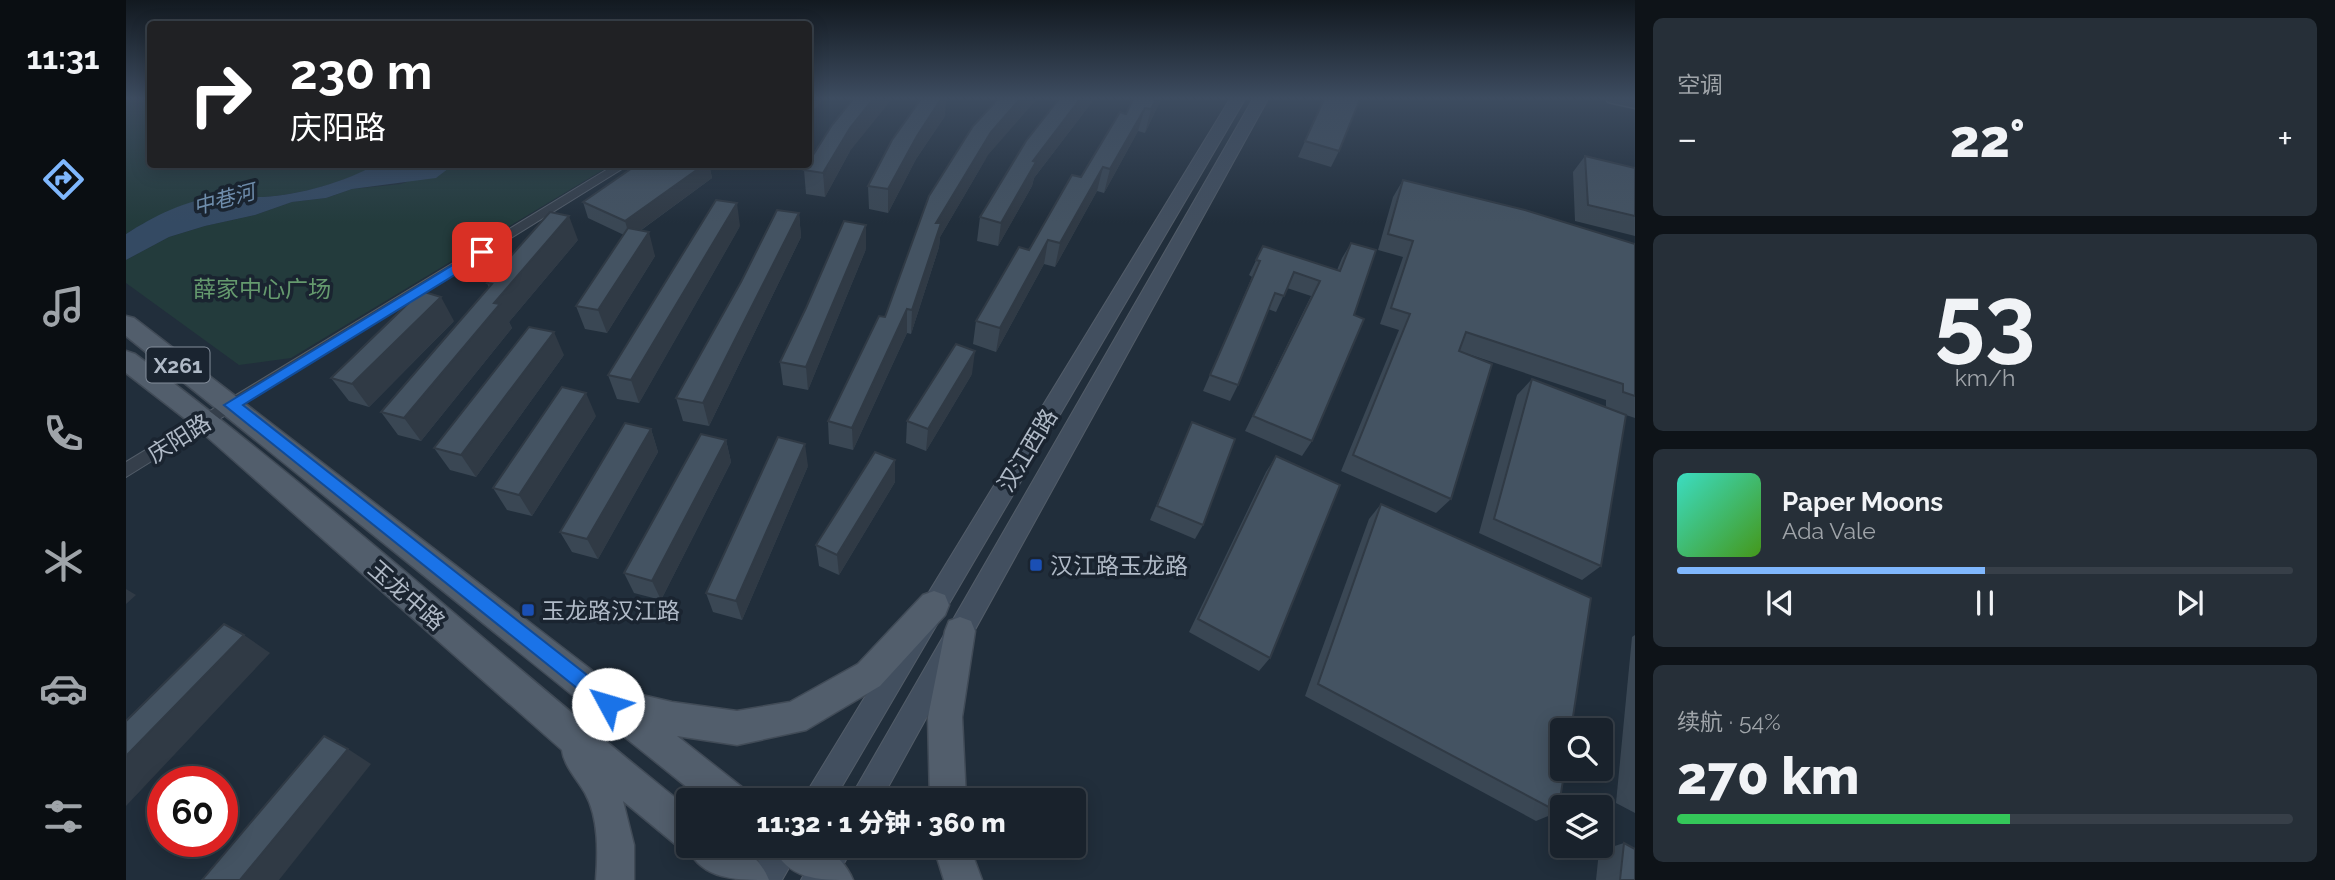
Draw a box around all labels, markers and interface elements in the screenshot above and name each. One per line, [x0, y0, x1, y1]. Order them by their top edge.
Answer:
text: 11:31 [26, 39, 100, 76]
text: 230 m [290, 43, 432, 100]
icon: right [175, 49, 266, 140]
text: 空调 [1677, 71, 1723, 98]
text: 22° [1950, 108, 2025, 169]
text: 庆阳路 [290, 109, 386, 146]
text: − [1677, 116, 1697, 161]
text: + [2277, 116, 2293, 161]
icon: directions [39, 155, 88, 204]
water label: 中巷河 [190, 178, 262, 219]
pin [452, 222, 512, 282]
icon: arrive [463, 233, 501, 271]
text: 53 [1934, 265, 2036, 372]
park label: 薛家中心广场 [193, 275, 331, 302]
icon: music [39, 282, 88, 331]
road number: X261 [146, 348, 210, 382]
text: km/h [1955, 364, 2015, 391]
street label: 汉江西路 [992, 404, 1062, 496]
street label: 庆阳路 [143, 408, 215, 468]
icon: phone [39, 409, 88, 458]
text: Paper Moons [1782, 487, 1943, 517]
text: Ada Vale [1782, 517, 1876, 544]
icon: climate [39, 537, 88, 586]
place label: 汉江路玉龙路 [1050, 552, 1188, 579]
street label: 玉龙中路 [363, 555, 451, 635]
marker: 汉江路玉龙路 [1028, 557, 1044, 573]
icon: previous [1761, 584, 1799, 622]
icon: pause [1966, 584, 2004, 622]
icon: next [2171, 584, 2209, 622]
place label: 玉龙路汉江路 [542, 597, 680, 624]
marker: 玉龙路汉江路 [520, 602, 536, 618]
icon: car [39, 664, 88, 713]
position arrow [571, 667, 645, 741]
text: 续航 · 54% [1677, 708, 1781, 735]
map controls [1550, 718, 1613, 858]
button: search [1550, 718, 1613, 781]
text: 270 km [1677, 745, 1859, 806]
speed limit sign: 60 [147, 766, 238, 857]
icon: filters [39, 792, 88, 841]
button: layers [1550, 795, 1613, 858]
text: 11:32 · 1 分钟 · 360 m [756, 808, 1006, 838]

